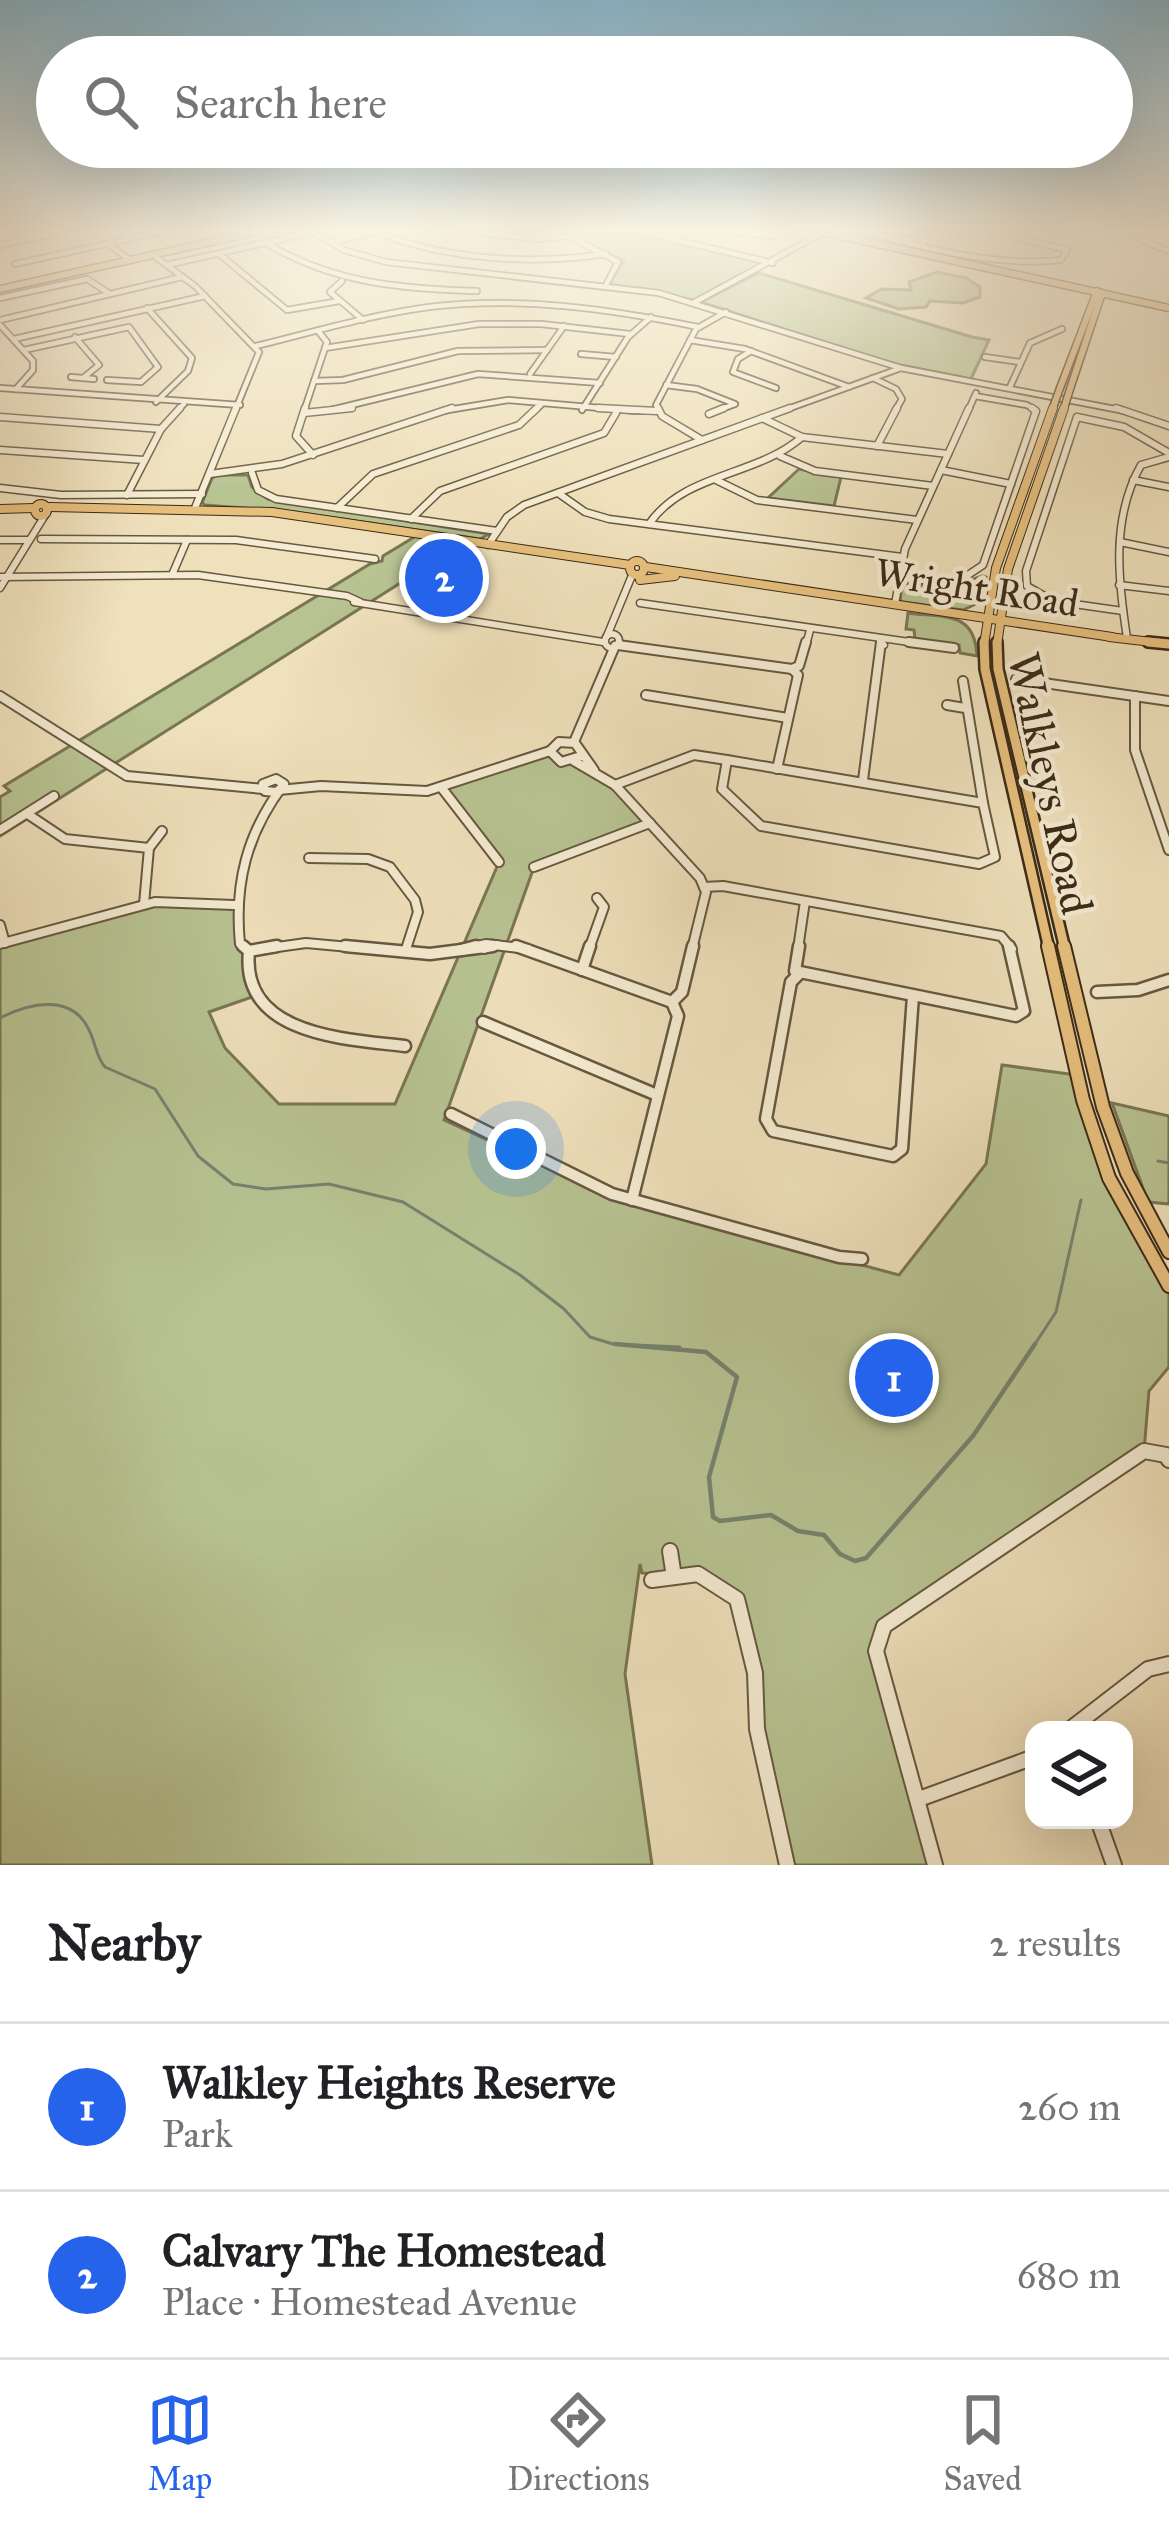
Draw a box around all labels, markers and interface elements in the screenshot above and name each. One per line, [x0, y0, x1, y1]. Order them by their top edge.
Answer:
search box [36, 36, 1133, 168]
icon: search [78, 69, 144, 135]
text: Search here [174, 75, 387, 130]
pin: 2 [405, 533, 483, 623]
street label: Wright Road [871, 548, 1083, 628]
street label: Walkleys Road [996, 647, 1105, 919]
your location [486, 1119, 546, 1179]
pin: 1 [855, 1333, 933, 1423]
map controls [1025, 1721, 1133, 1829]
button: layers [1025, 1721, 1133, 1829]
text: Nearby [48, 1912, 200, 1974]
text: 2 results [989, 1919, 1121, 1967]
text: Walkley Heights Reserve [162, 2055, 616, 2110]
text: 1 [79, 2083, 95, 2131]
text: 260 m [1018, 2083, 1121, 2131]
text: Park [162, 2110, 233, 2158]
text: Calvary The Homestead [162, 2223, 606, 2278]
text: 2 [77, 2251, 97, 2299]
text: 680 m [1016, 2251, 1121, 2299]
text: Place · Homestead Avenue [162, 2278, 577, 2326]
tab: Map [147, 2387, 213, 2499]
tab: Directions [507, 2387, 649, 2499]
tab: Saved [944, 2387, 1022, 2499]

